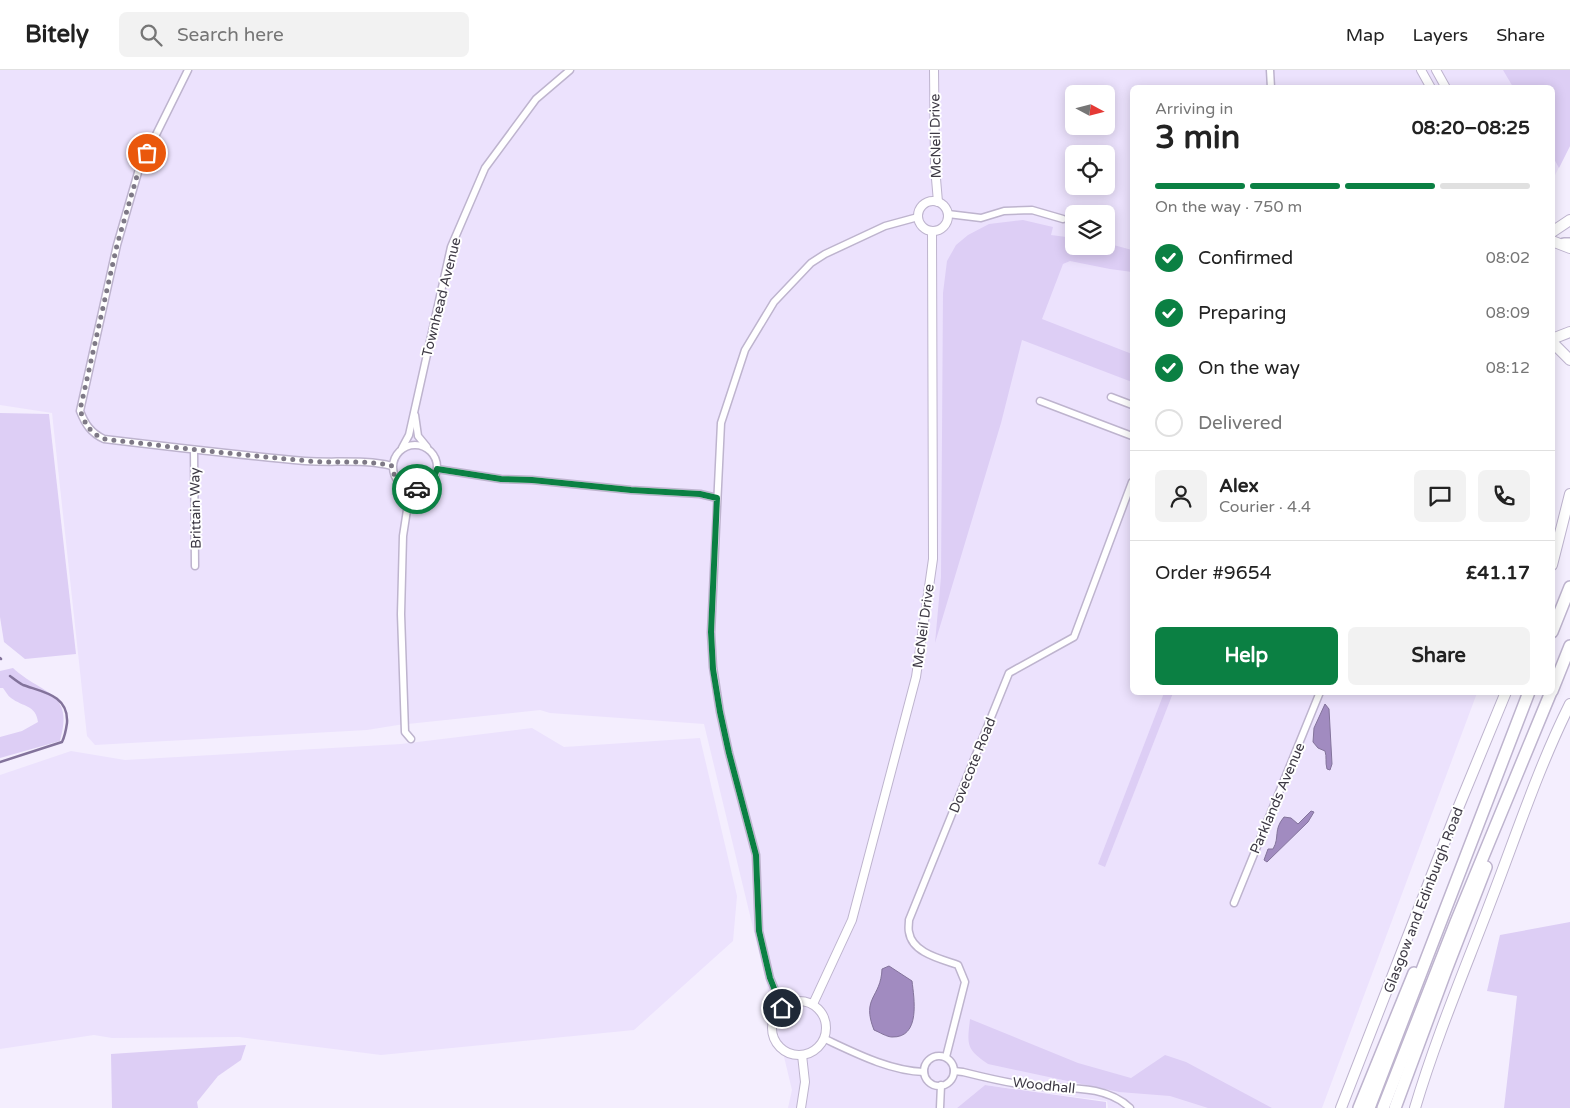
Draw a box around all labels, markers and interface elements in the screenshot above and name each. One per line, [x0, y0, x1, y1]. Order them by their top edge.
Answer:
search box [119, 12, 469, 57]
text: Bitely [25, 20, 89, 49]
icon: search [137, 21, 165, 49]
text: Search here [177, 24, 284, 46]
text: Map [1346, 24, 1385, 46]
text: Layers [1413, 24, 1468, 46]
text: Share [1496, 24, 1545, 46]
north arrow [1065, 85, 1115, 135]
map controls [1065, 85, 1115, 255]
street label: McNeil Drive [926, 93, 945, 179]
text: Arriving in [1155, 99, 1233, 119]
text: 08:20–08:25 [1412, 117, 1530, 139]
text: 3 min [1155, 119, 1240, 157]
pin [126, 132, 168, 174]
icon: bag [133, 139, 161, 167]
button: locate [1065, 145, 1115, 195]
text: On the way · 750 m [1155, 197, 1302, 217]
button: layers [1065, 205, 1115, 255]
street label: Townhead Avenue [418, 236, 465, 359]
icon: check [1155, 244, 1183, 272]
text: Confirmed [1198, 247, 1293, 269]
text: 08:02 [1486, 248, 1530, 268]
icon: check [1155, 299, 1183, 327]
text: Preparing [1198, 302, 1287, 324]
text: 08:09 [1486, 303, 1530, 323]
icon: check [1155, 354, 1183, 382]
text: On the way [1198, 357, 1300, 379]
text: 08:12 [1486, 358, 1530, 378]
text: Delivered [1198, 412, 1283, 434]
courier [392, 464, 442, 514]
street label: Brittain Way [186, 467, 205, 549]
button: person [1155, 470, 1207, 522]
button: chat [1414, 470, 1466, 522]
button: phone [1478, 470, 1530, 522]
icon: car [403, 475, 431, 503]
text: Alex [1219, 475, 1259, 497]
text: Courier · 4.4 [1219, 497, 1311, 517]
text: Order #9654 [1155, 562, 1272, 584]
text: £41.17 [1466, 562, 1530, 584]
street label: McNeil Drive [909, 583, 938, 669]
button: Help [1155, 627, 1338, 685]
button: Share [1348, 627, 1530, 685]
street label: Dovecote Road [946, 715, 999, 816]
street label: Parklands Avenue [1246, 740, 1309, 856]
street label: Glasgow and Edinburgh Road [1380, 805, 1467, 996]
pin [761, 987, 803, 1029]
icon: home [768, 994, 796, 1022]
street label: Woodhall [1012, 1074, 1076, 1097]

